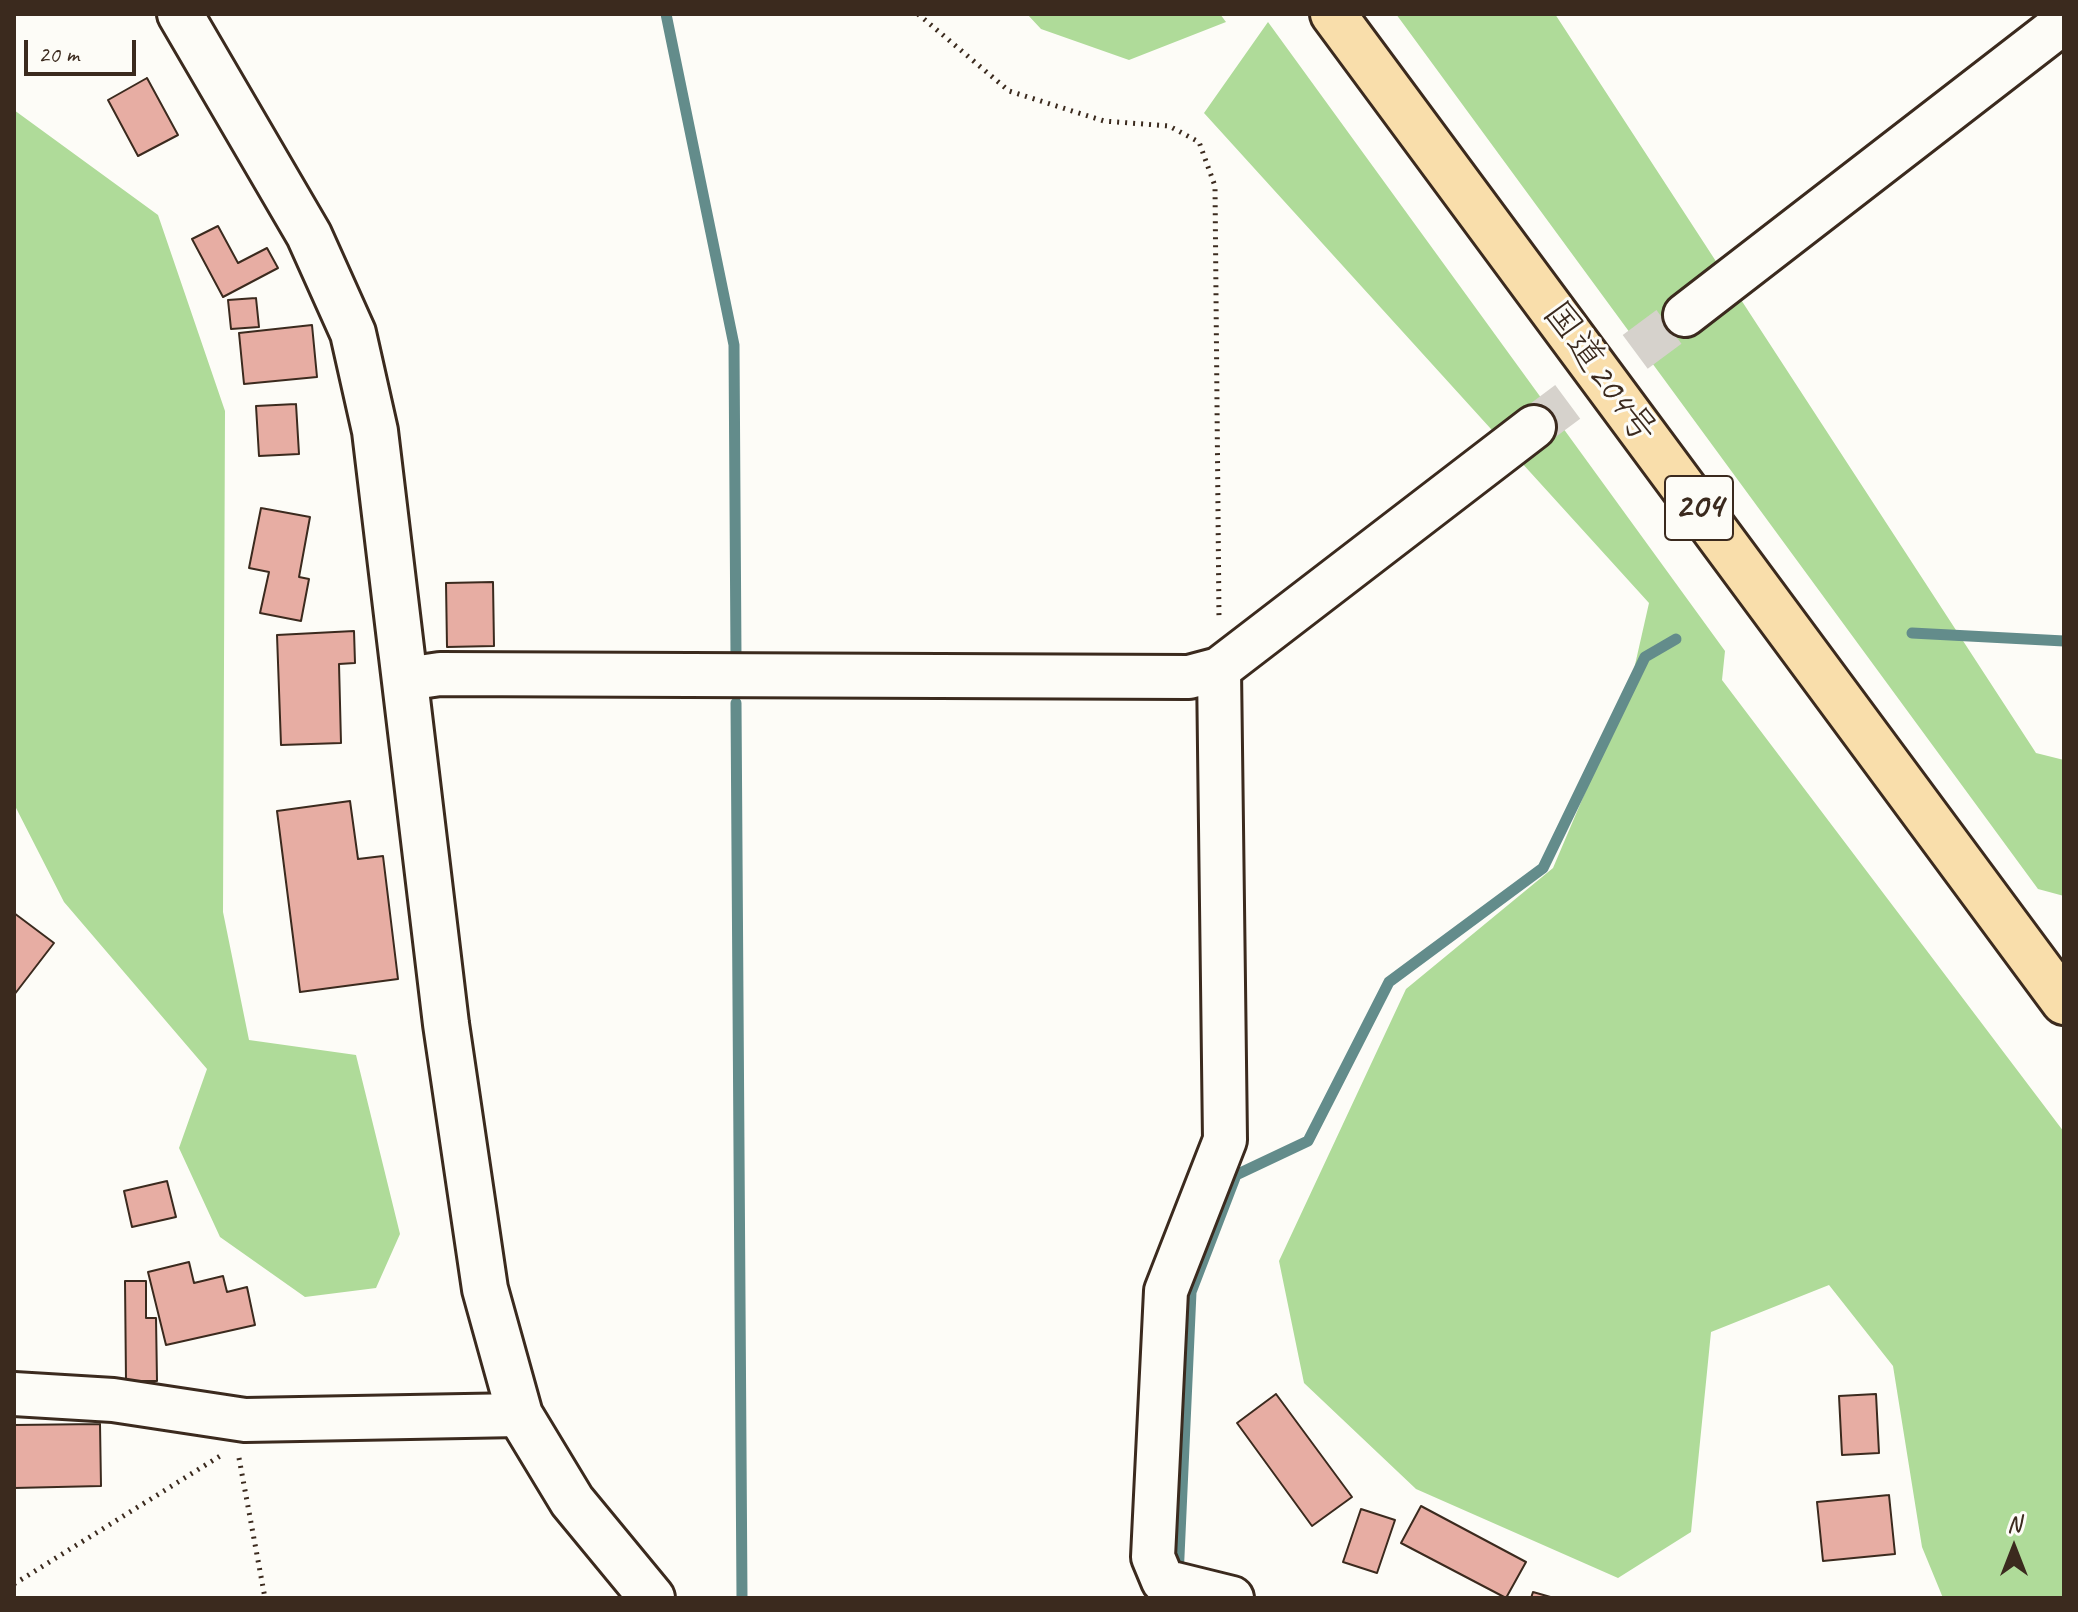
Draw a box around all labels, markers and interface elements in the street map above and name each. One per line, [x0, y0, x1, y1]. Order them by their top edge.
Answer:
scale bar [28, 24, 140, 74]
text: 20 m [38, 39, 79, 69]
street label: 国道204号 [1532, 293, 1666, 453]
road number: 204 [1665, 476, 1733, 540]
north arrow [1974, 1508, 2054, 1588]
text: N [2007, 1510, 2021, 1538]

